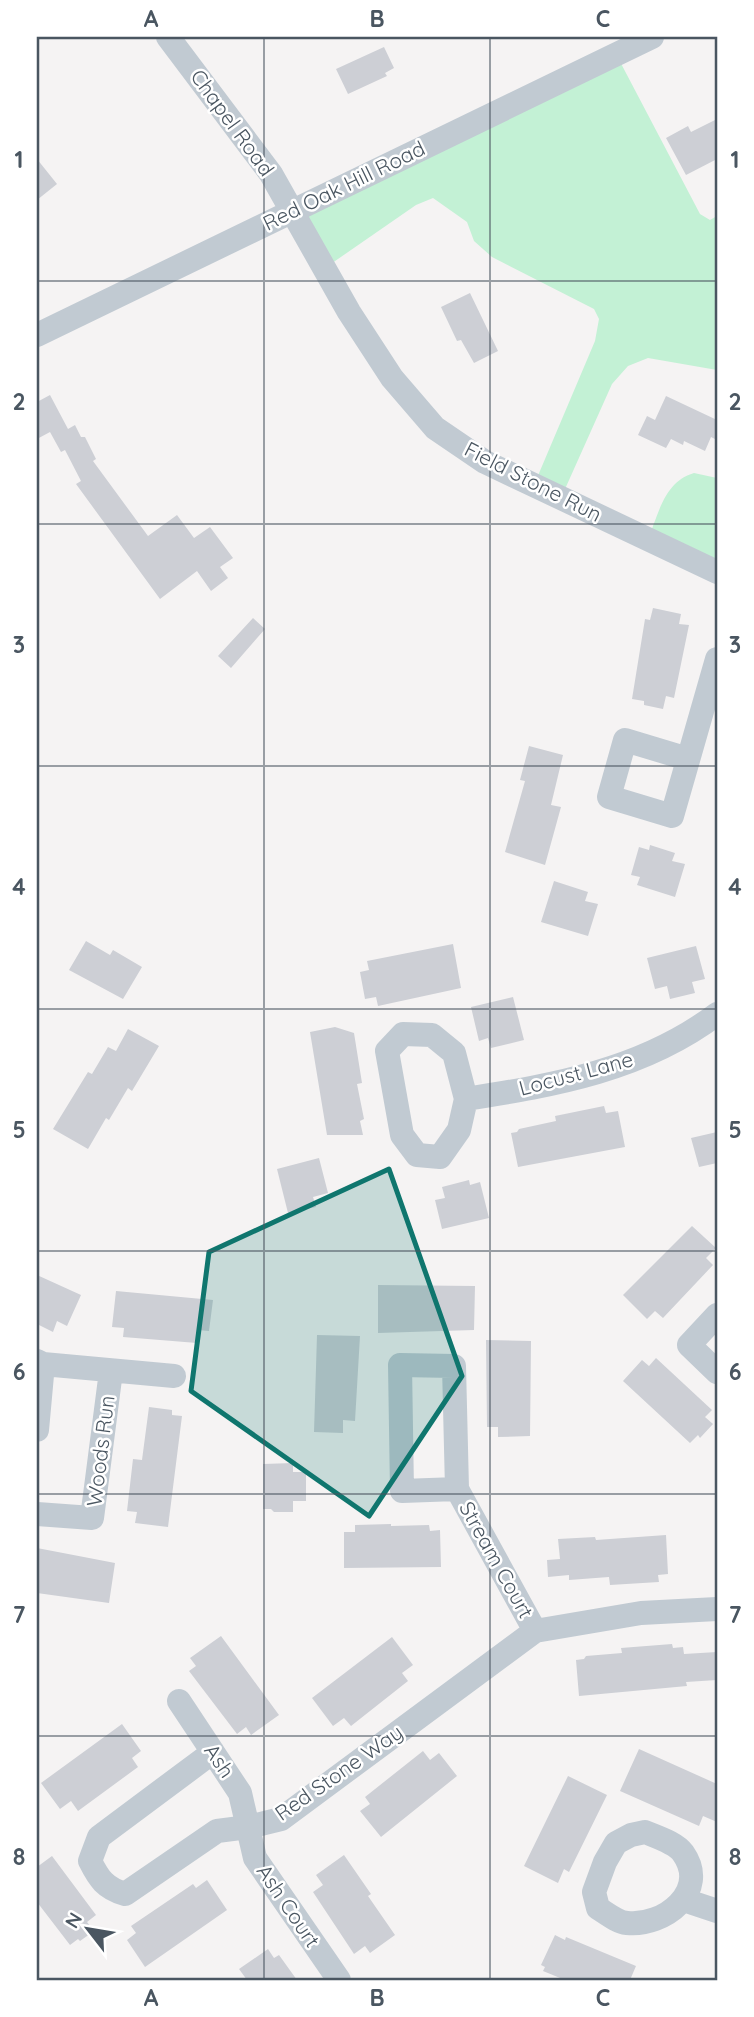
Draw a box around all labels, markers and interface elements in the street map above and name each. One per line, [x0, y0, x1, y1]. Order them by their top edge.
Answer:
text: A [144, 4, 159, 33]
text: B [369, 4, 385, 33]
text: C [596, 4, 610, 33]
street label: Chapel Road [185, 64, 280, 181]
street label: Red Oak Hill Road [258, 135, 429, 236]
text: 1 [15, 145, 23, 174]
text: 1 [731, 145, 739, 174]
text: 2 [12, 387, 26, 416]
text: 2 [728, 387, 742, 416]
street label: Field Stone Run [460, 435, 606, 527]
text: 3 [13, 630, 25, 659]
text: 3 [729, 630, 741, 659]
text: 4 [12, 872, 26, 901]
text: 4 [728, 872, 742, 901]
street label: Locust Lane [516, 1045, 636, 1101]
text: 5 [12, 1115, 26, 1144]
text: 5 [728, 1115, 742, 1144]
text: 6 [13, 1357, 25, 1386]
text: 6 [729, 1357, 741, 1386]
street label: Woods Run [80, 1394, 120, 1508]
street label: Stream Court [454, 1497, 540, 1623]
text: 7 [13, 1600, 26, 1629]
text: 7 [729, 1600, 742, 1629]
street label: Red Stone Way [269, 1718, 407, 1826]
street label: Ash [199, 1739, 240, 1782]
text: 8 [13, 1842, 25, 1871]
text: 8 [729, 1842, 741, 1871]
street label: Ash Court [252, 1859, 326, 1952]
north arrow [52, 1895, 122, 1965]
text: N [60, 1908, 87, 1932]
text: A [144, 1983, 159, 2012]
text: B [369, 1983, 385, 2012]
text: C [596, 1983, 610, 2012]

